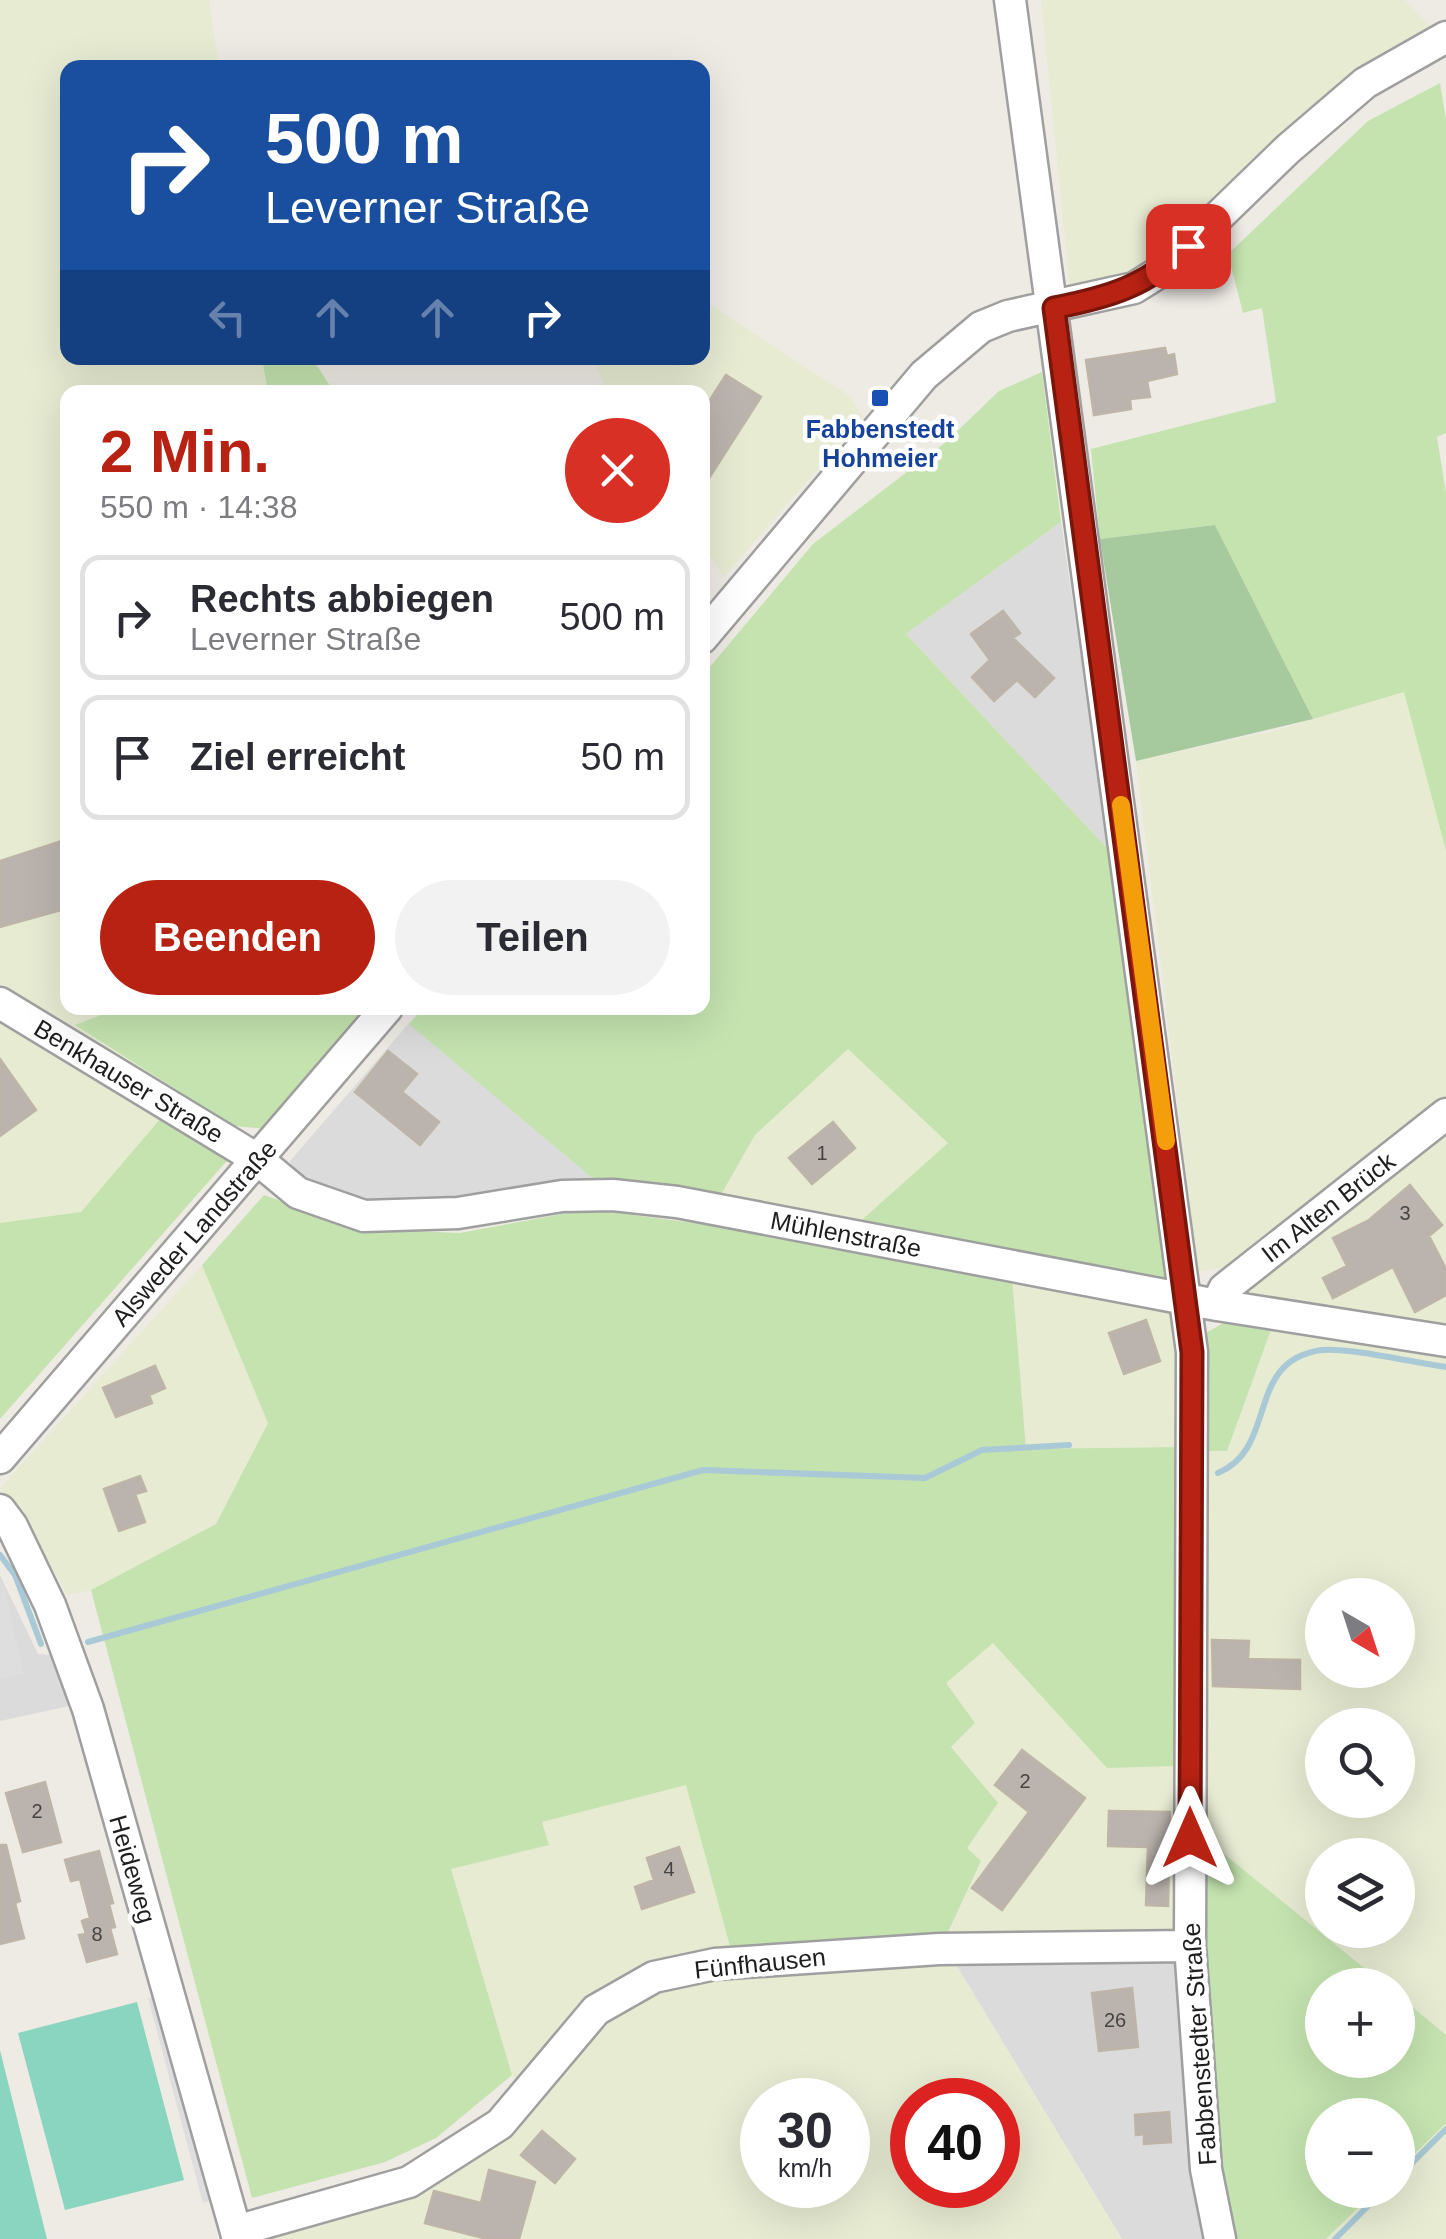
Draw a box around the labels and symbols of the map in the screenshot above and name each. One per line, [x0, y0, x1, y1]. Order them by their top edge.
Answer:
pin [1146, 204, 1231, 289]
marker: Fabbenstedt Hohmeier [869, 387, 891, 409]
place label: Fabbenstedt Hohmeier [806, 415, 955, 472]
street label: Benkhauser Straße [29, 1014, 229, 1148]
street label: Alsweder Landstraße [106, 1135, 282, 1331]
house number: 1 [816, 1142, 828, 1164]
street label: Im Alten Brück [1256, 1146, 1401, 1268]
house number: 3 [1399, 1202, 1411, 1224]
street label: Mühlenstraße [768, 1206, 924, 1262]
north arrow [1305, 1578, 1415, 1688]
house number: 2 [1019, 1770, 1031, 1792]
position arrow [1138, 1786, 1242, 1890]
house number: 2 [31, 1800, 43, 1822]
street label: Heideweg [104, 1812, 162, 1926]
house number: 4 [663, 1858, 675, 1880]
street label: Fabbenstedter Straße [1177, 1922, 1221, 2166]
house number: 8 [91, 1923, 103, 1945]
street label: Fünfhausen [693, 1942, 827, 1984]
house number: 26 [1104, 2009, 1126, 2031]
speed limit sign: 40 [890, 2078, 1020, 2208]

